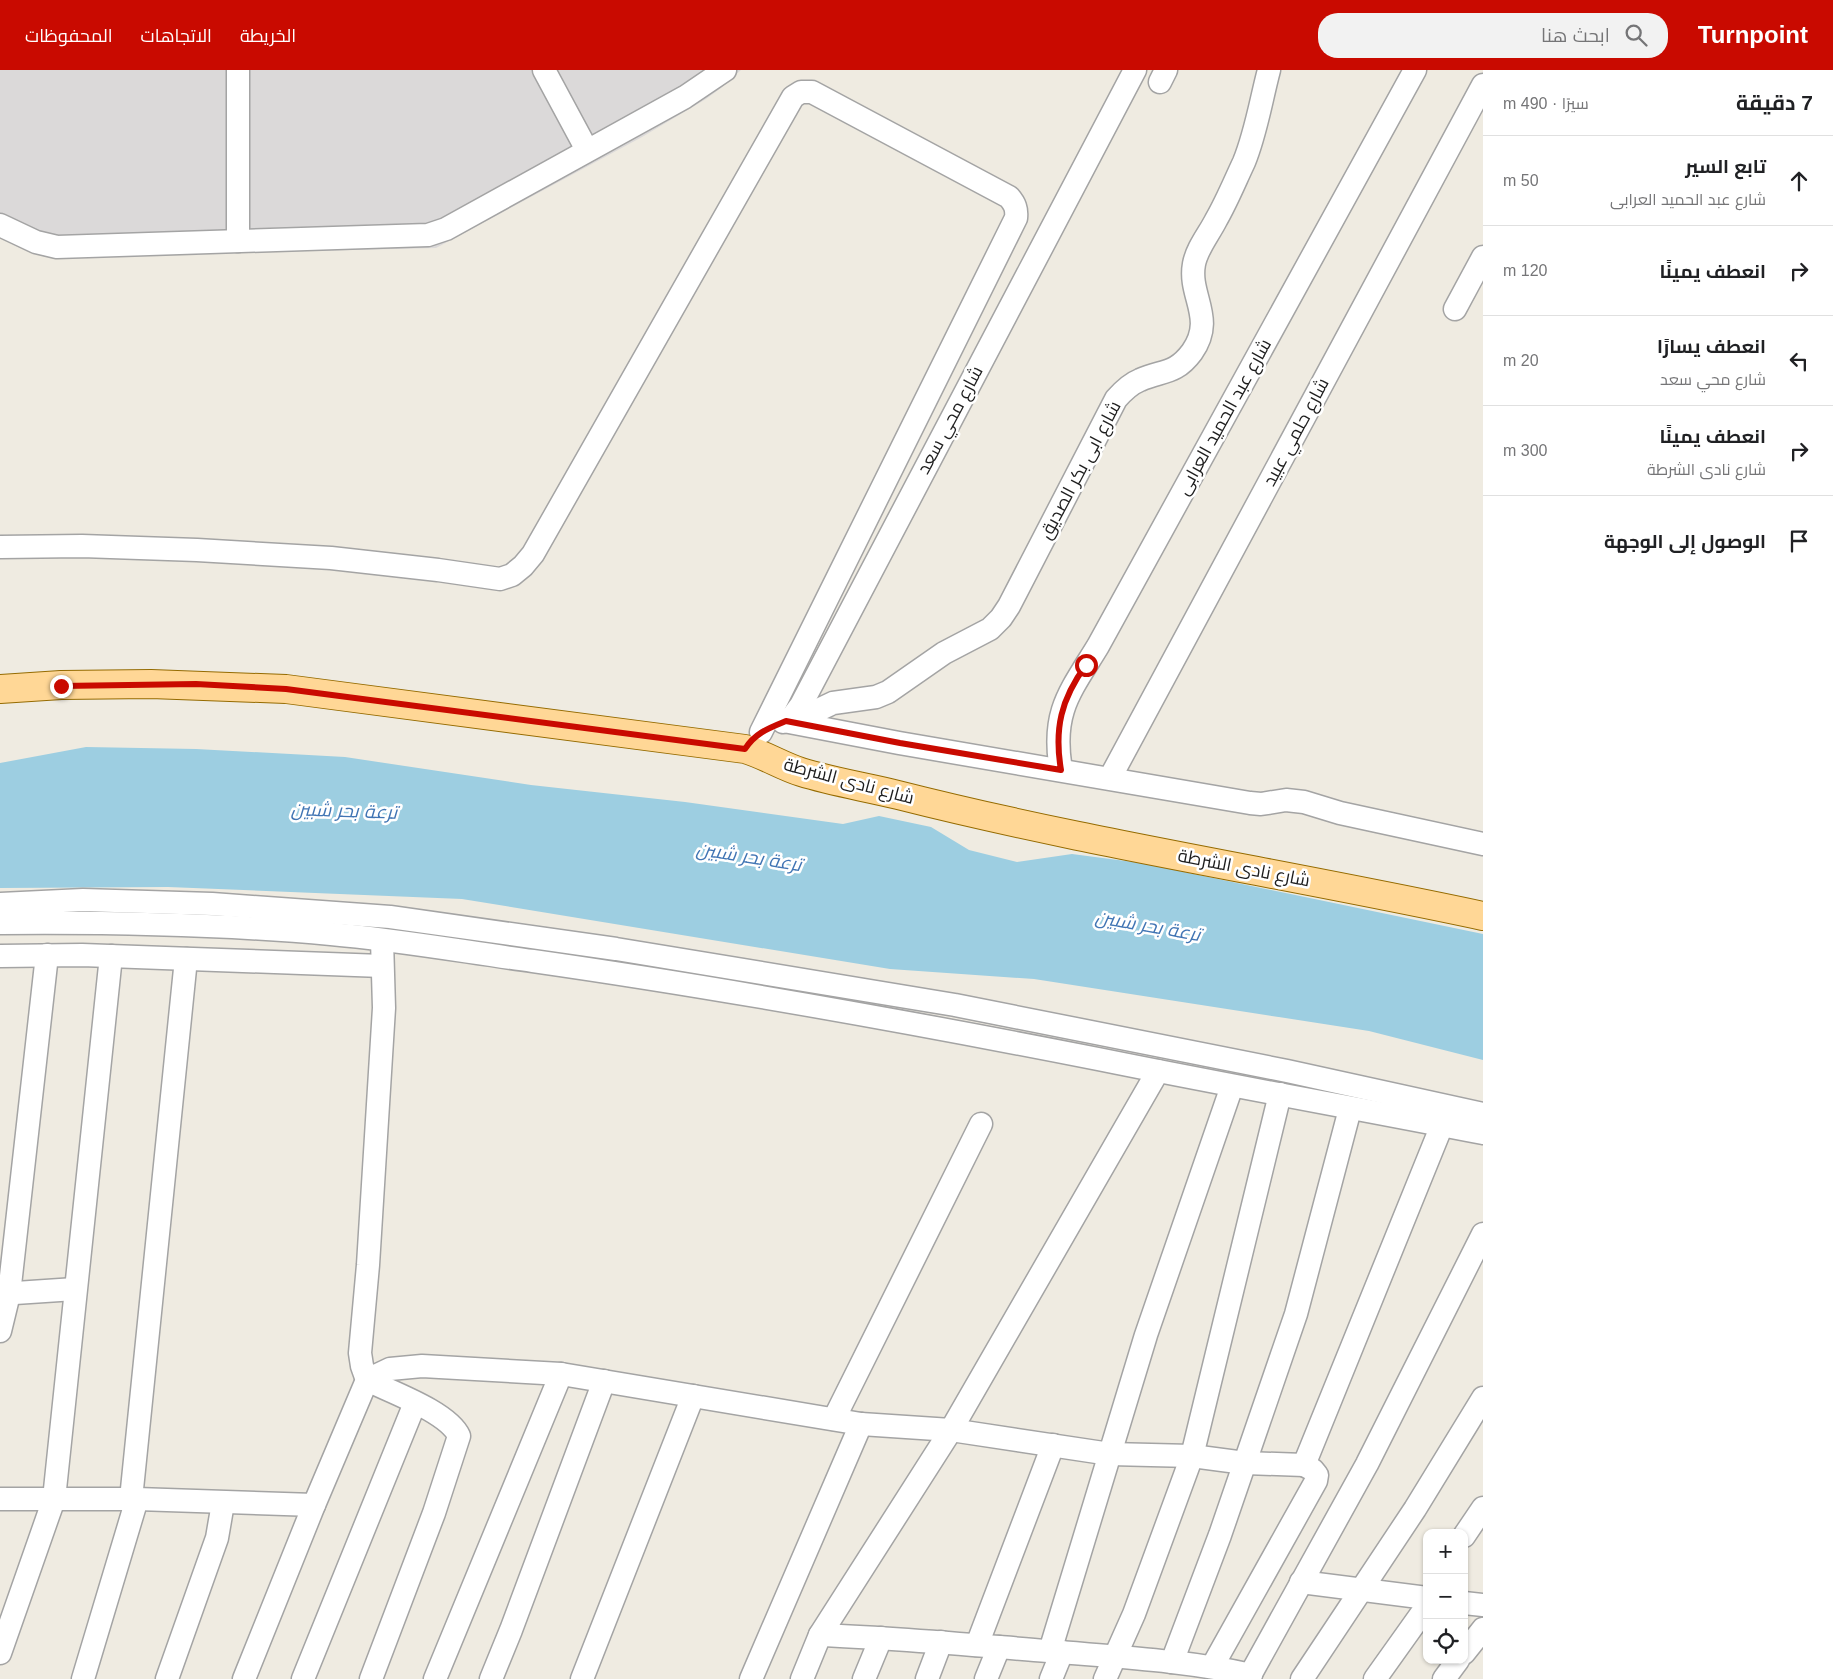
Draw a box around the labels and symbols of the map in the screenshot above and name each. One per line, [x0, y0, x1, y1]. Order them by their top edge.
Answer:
street label: شارع عبد الحميد العرابى [1173, 335, 1277, 500]
street label: شارع محي سعد [913, 363, 990, 479]
street label: شارع حلمي عبيد [1259, 375, 1336, 491]
street label: شارع ابى بكر الصديق [1035, 398, 1127, 543]
route start [1075, 654, 1098, 677]
route end [50, 675, 73, 698]
street label: شارع نادى الشرطة [781, 754, 916, 810]
water label: ترعة بحر شبين [291, 798, 401, 824]
water label: ترعة بحر شبين [695, 838, 807, 877]
street label: شارع نادى الشرطة [1176, 845, 1312, 893]
water label: ترعة بحر شبين [1094, 906, 1206, 947]

